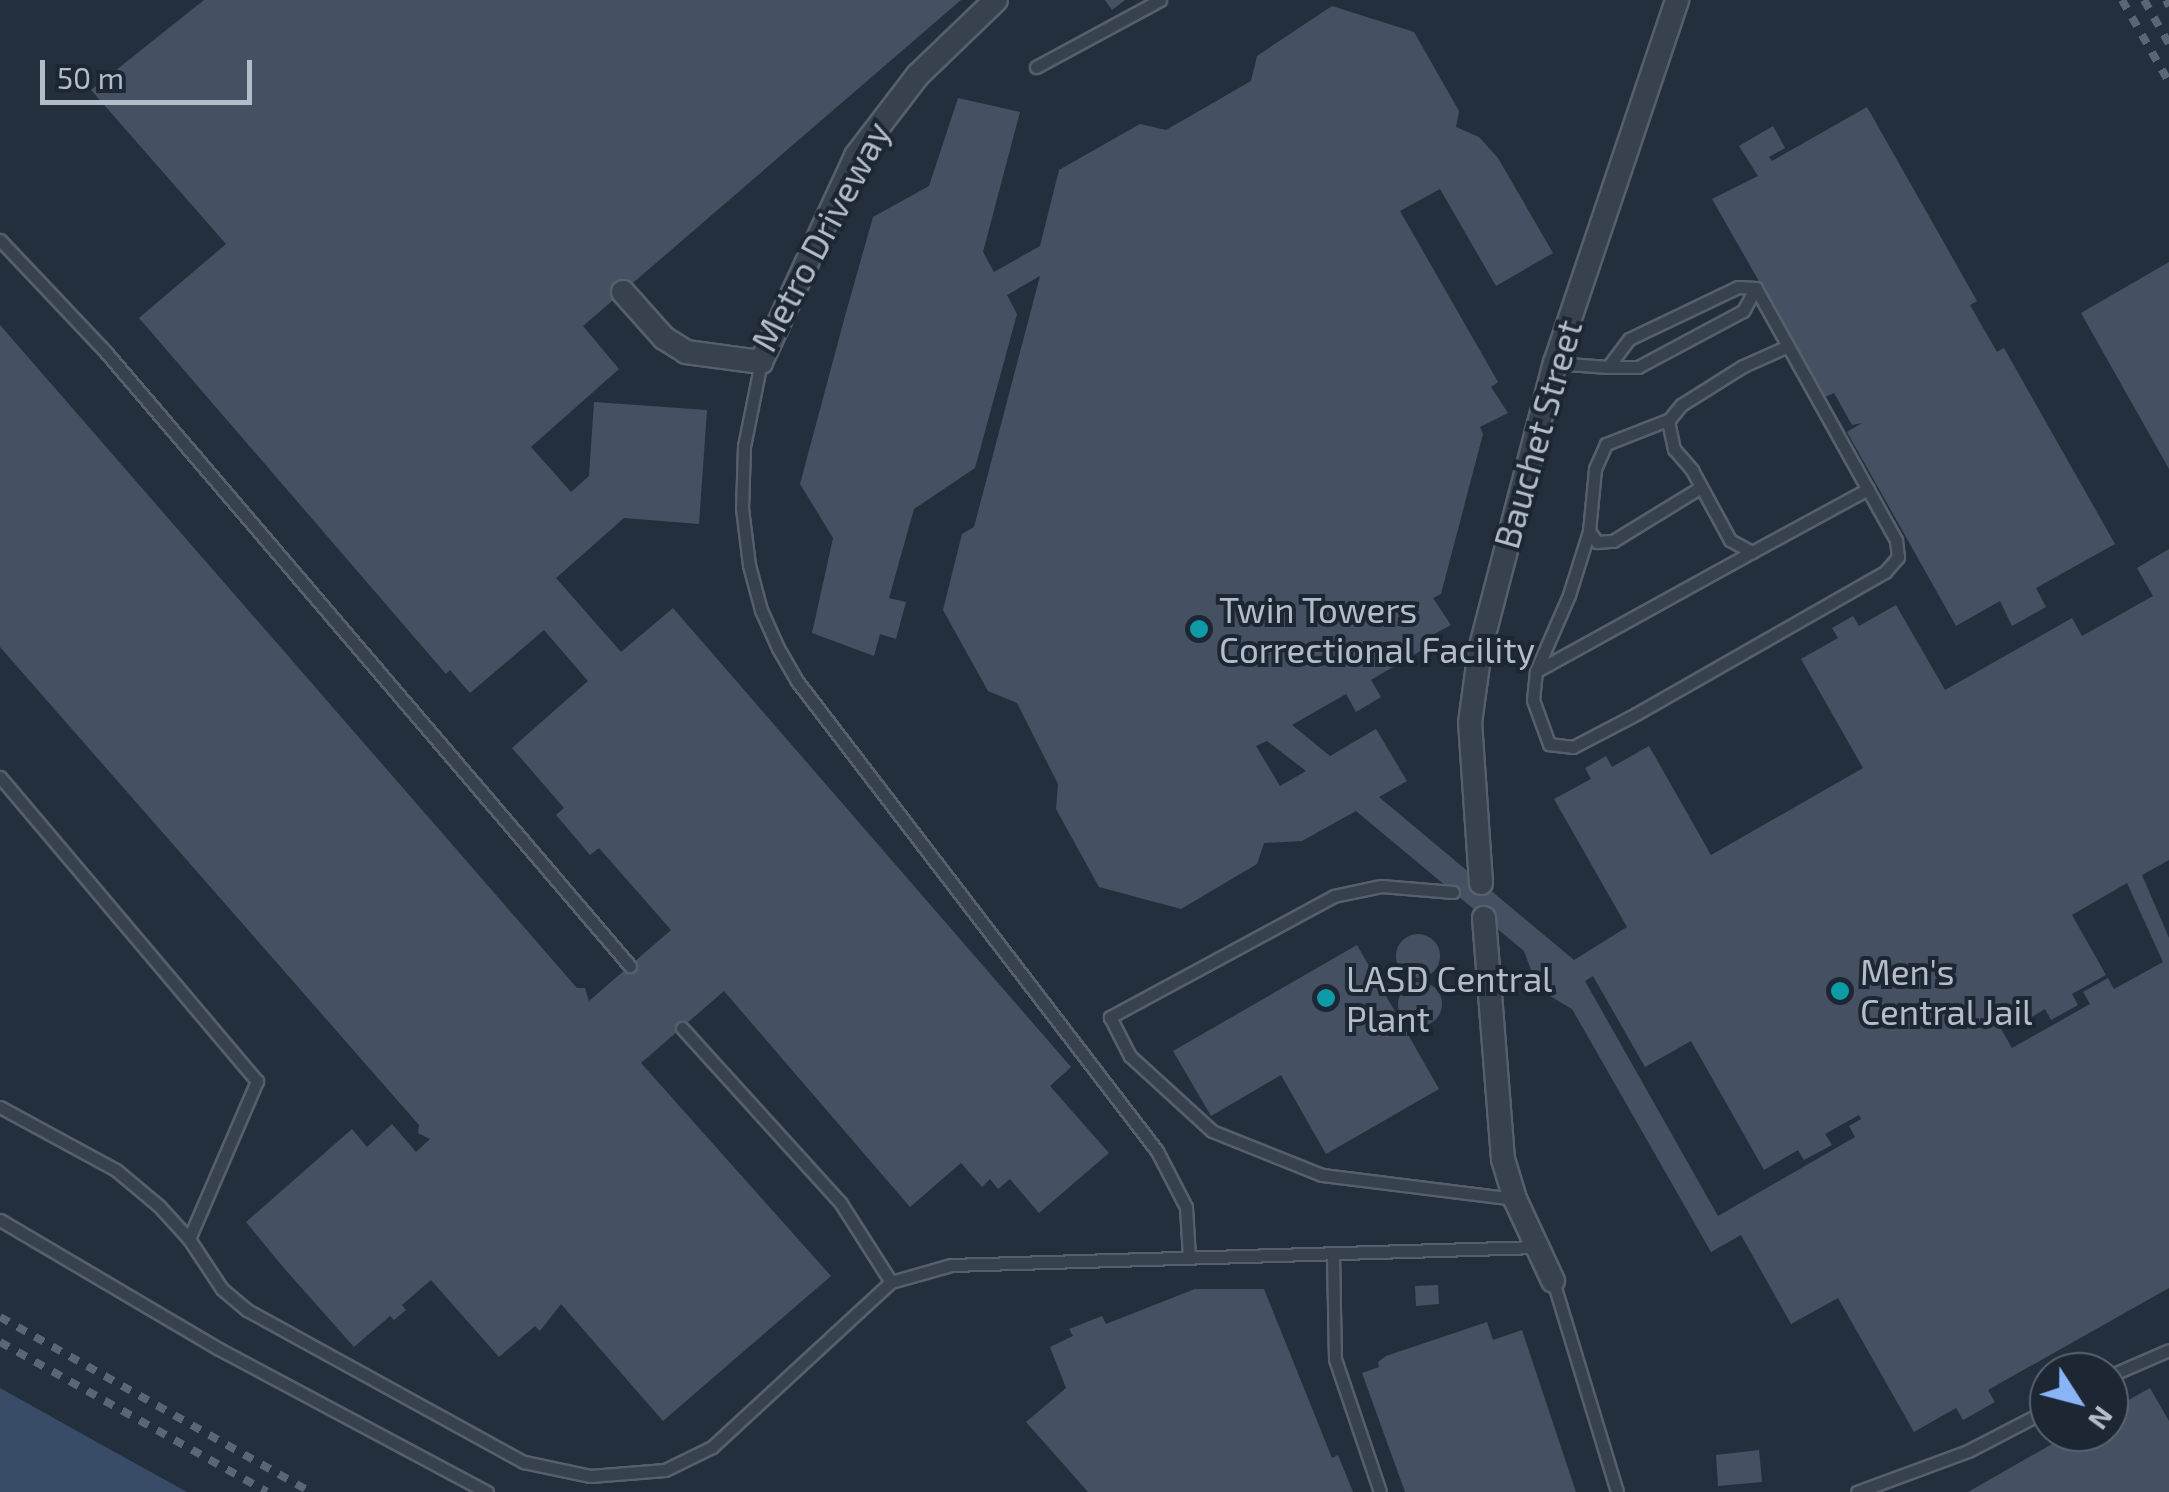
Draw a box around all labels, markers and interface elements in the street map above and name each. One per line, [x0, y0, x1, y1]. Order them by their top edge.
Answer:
scale bar [45, 40, 258, 102]
text: 50 m [57, 59, 124, 95]
street label: Metro Driveway [742, 114, 898, 358]
street label: Bauchet Street [1484, 315, 1590, 553]
place label: Twin Towers Correctional Facility [1219, 588, 1536, 670]
marker: Twin Towers Correctional Facility [1188, 618, 1210, 640]
place label: Men's Central Jail [1860, 950, 2034, 1032]
place label: LASD Central Plant [1346, 957, 1552, 1039]
marker: Men's Central Jail [1829, 980, 1851, 1002]
marker: LASD Central Plant [1315, 987, 1337, 1009]
north arrow [2029, 1352, 2129, 1452]
text: N [2082, 1400, 2121, 1437]

